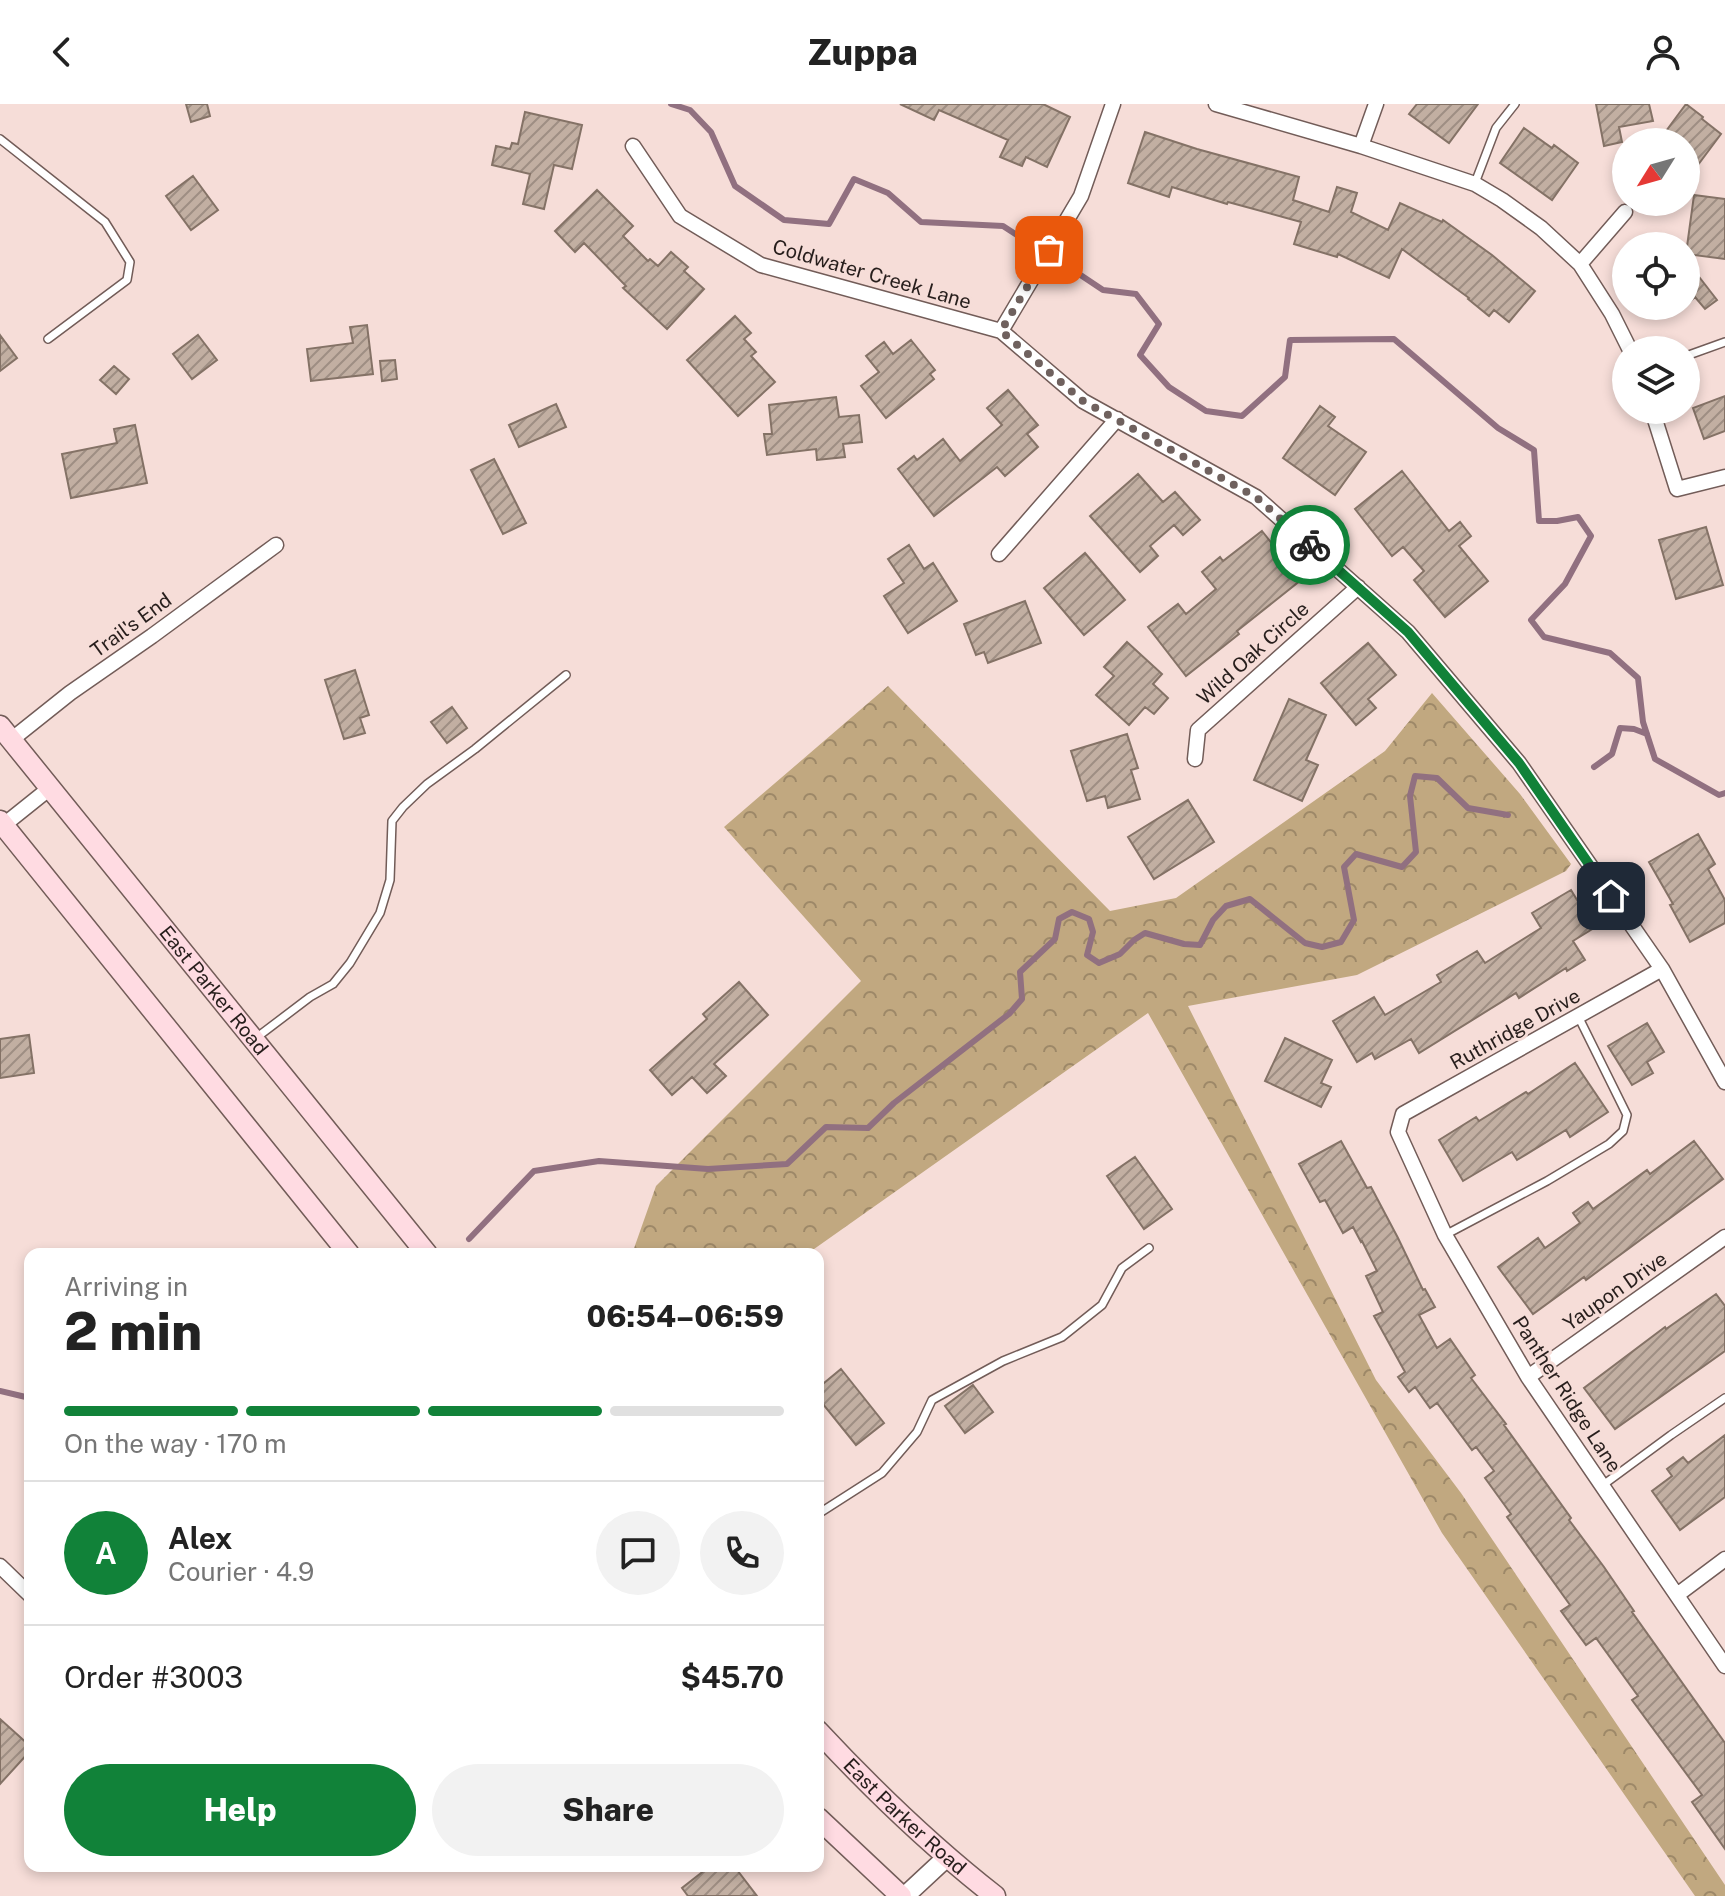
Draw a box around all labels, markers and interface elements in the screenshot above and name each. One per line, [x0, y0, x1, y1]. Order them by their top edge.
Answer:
icon: back [40, 30, 84, 74]
icon: person [1641, 30, 1685, 74]
text: Zuppa [807, 31, 918, 73]
north arrow [1612, 128, 1700, 216]
map controls [1612, 128, 1700, 424]
pin [1015, 216, 1083, 284]
icon: bag [1027, 228, 1071, 272]
button: locate [1612, 232, 1700, 320]
street label: Coldwater Creek Lane [770, 234, 974, 314]
button: layers [1612, 336, 1700, 424]
courier [1270, 505, 1350, 585]
icon: bike [1288, 523, 1332, 567]
street label: Trail's End [86, 588, 176, 662]
street label: Wild Oak Circle [1192, 596, 1314, 710]
pin [1577, 862, 1645, 930]
icon: home [1589, 874, 1633, 918]
street label: East Parker Road [154, 921, 273, 1060]
street label: Ruthridge Drive [1446, 983, 1584, 1075]
street label: Yaupon Drive [1559, 1246, 1671, 1336]
text: Arriving in [64, 1271, 188, 1302]
text: 06:54–06:59 [586, 1298, 784, 1334]
text: 2 min [64, 1301, 202, 1362]
street label: Panther Ridge Lane [1507, 1311, 1627, 1477]
text: On the way · 170 m [64, 1428, 287, 1459]
button: chat [596, 1511, 680, 1595]
button: phone [700, 1511, 784, 1595]
text: Alex [168, 1520, 232, 1556]
text: A [95, 1535, 117, 1571]
text: Courier · 4.9 [168, 1556, 314, 1587]
text: Order #3003 [64, 1659, 243, 1695]
text: $45.70 [681, 1659, 784, 1695]
street label: East Parker Road [839, 1753, 971, 1880]
button: Help [64, 1764, 416, 1856]
button: Share [432, 1764, 784, 1856]

